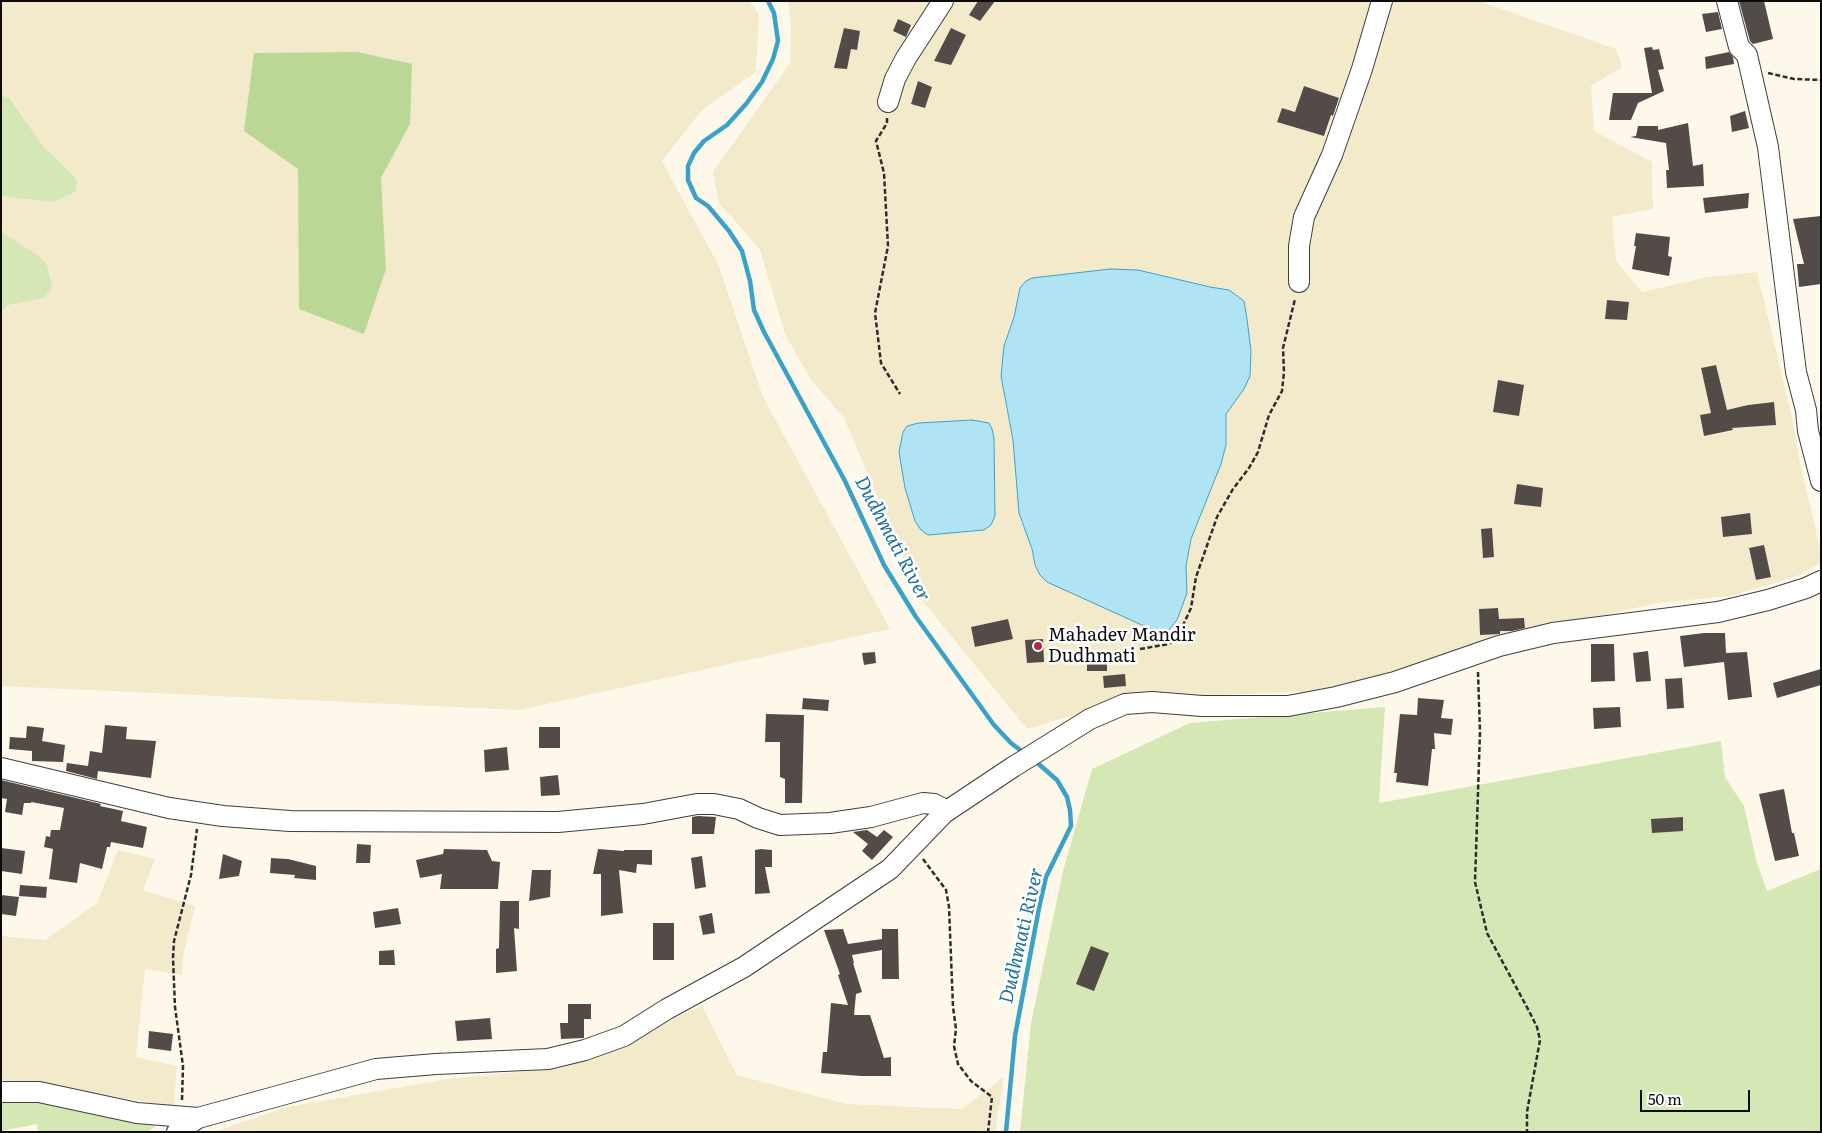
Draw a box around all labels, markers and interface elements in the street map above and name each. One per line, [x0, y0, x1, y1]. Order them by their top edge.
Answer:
water label: Dudhmati River [849, 472, 935, 606]
place label: Mahadev Mandir Dudhmati [1048, 625, 1196, 668]
marker: Mahadev Mandir Dudhmati [1032, 640, 1044, 652]
water label: Dudhmati River [995, 866, 1049, 1006]
scale bar [1642, 1080, 1752, 1112]
text: 50 m [1648, 1087, 1682, 1110]

